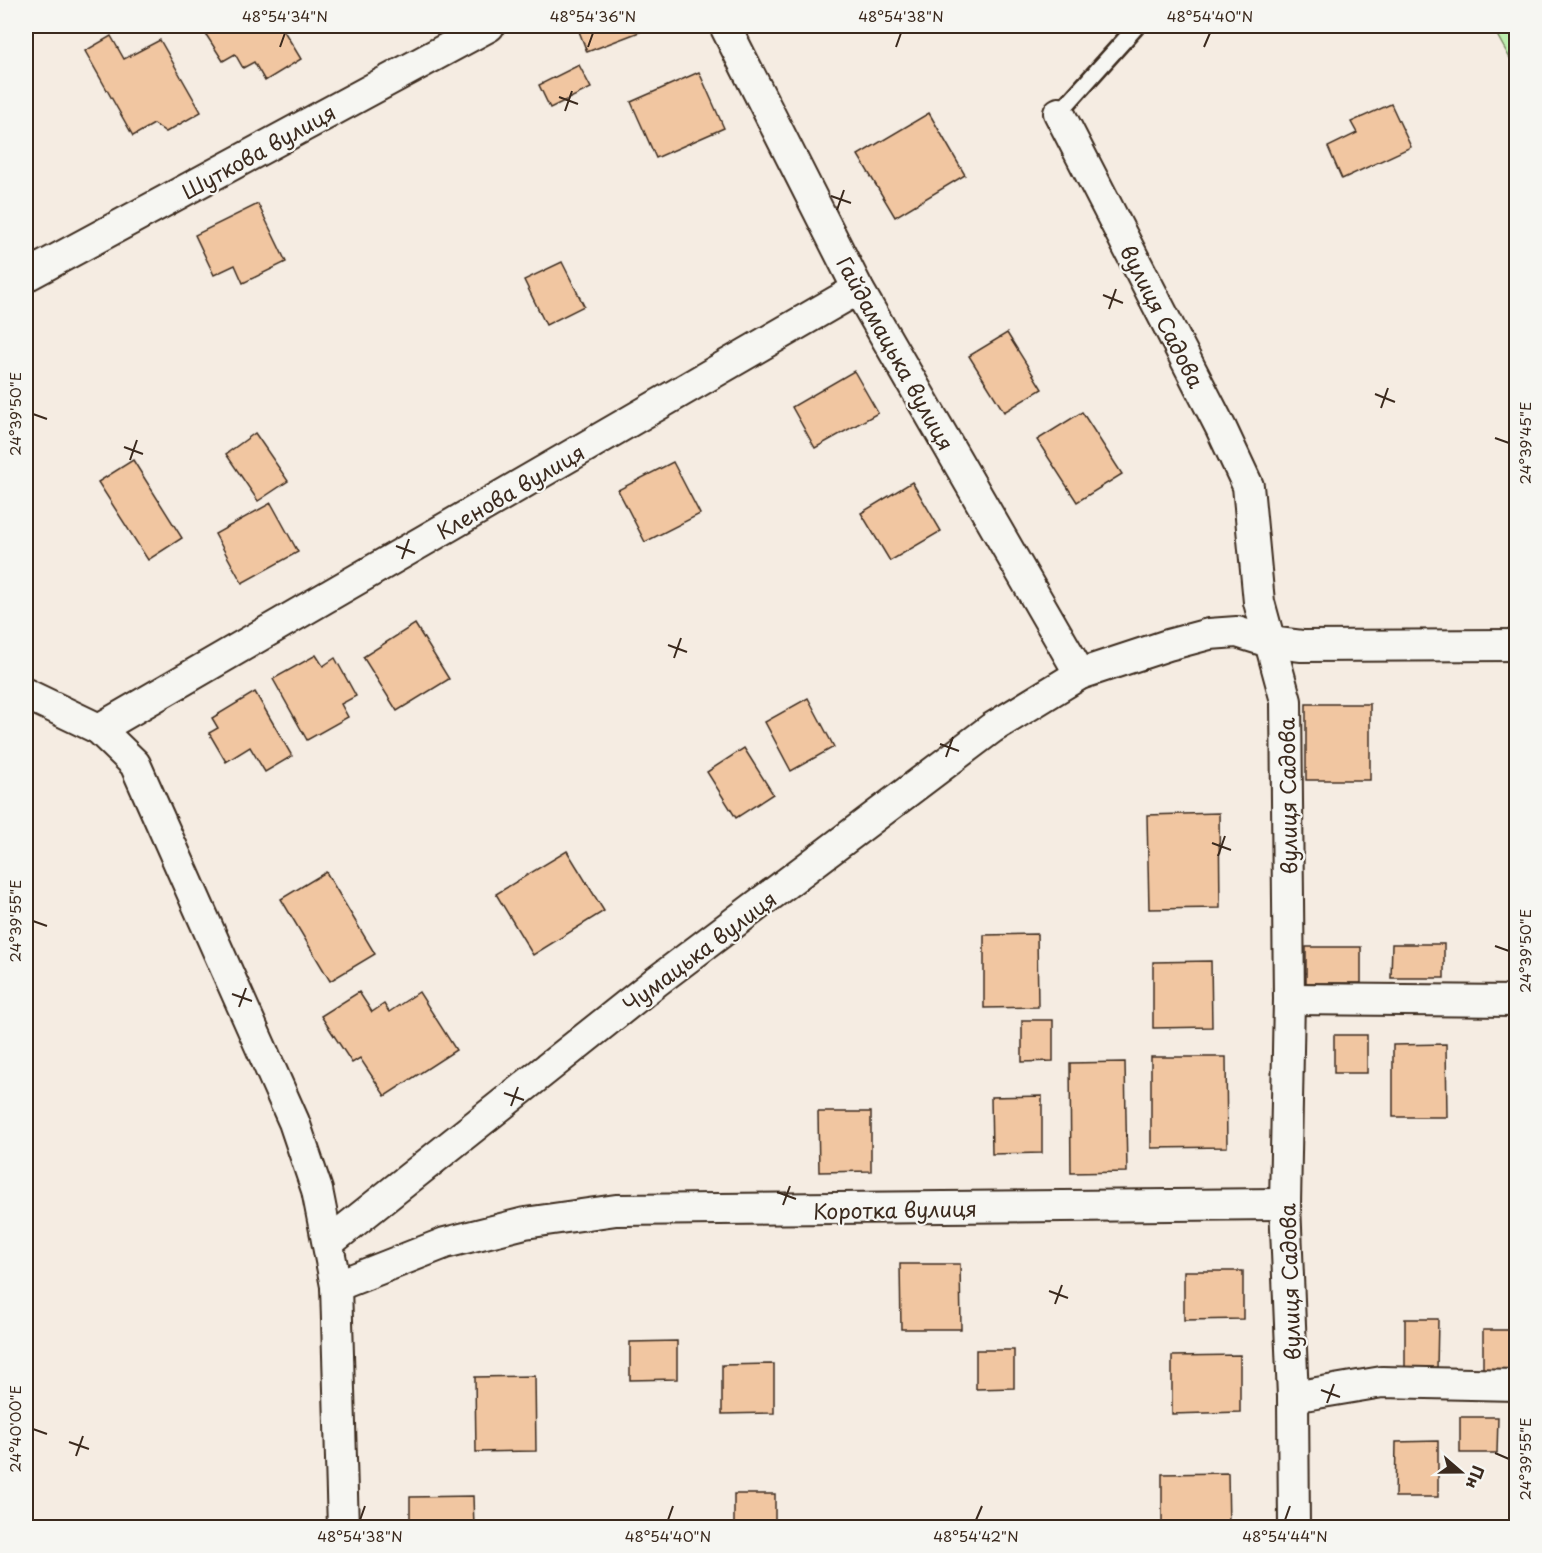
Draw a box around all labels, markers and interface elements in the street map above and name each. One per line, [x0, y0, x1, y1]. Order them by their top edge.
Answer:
text: 48°54'34"N [242, 4, 328, 27]
text: 48°54'36"N [550, 4, 636, 27]
text: 48°54'38"N [858, 4, 944, 27]
text: 48°54'40"N [1167, 4, 1253, 27]
street label: Шуткова вулиця [175, 95, 341, 207]
street label: вулиця Садова [1113, 239, 1213, 393]
street label: Гайдамацька вулиця [829, 250, 963, 456]
text: 24°39'50"E [3, 372, 26, 456]
text: 24°39'45"E [1513, 402, 1536, 484]
street label: Кленова вулиця [430, 435, 590, 547]
street label: вулиця Садова [1270, 717, 1304, 875]
text: 24°39'55"E [3, 879, 26, 963]
street label: Чумацька вулиця [615, 882, 783, 1020]
text: 24°39'50"E [1513, 909, 1536, 993]
street label: Коротка вулиця [813, 1192, 977, 1226]
street label: вулиця Садова [1270, 1203, 1308, 1361]
text: 24°40'00"E [3, 1385, 26, 1473]
text: 24°39'55"E [1513, 1417, 1536, 1501]
north arrow [1431, 1442, 1491, 1502]
text: Пн [1461, 1462, 1491, 1492]
text: 48°54'38"N [317, 1524, 403, 1547]
text: 48°54'40"N [625, 1524, 711, 1547]
text: 48°54'42"N [933, 1524, 1019, 1547]
text: 48°54'44"N [1242, 1524, 1328, 1547]

